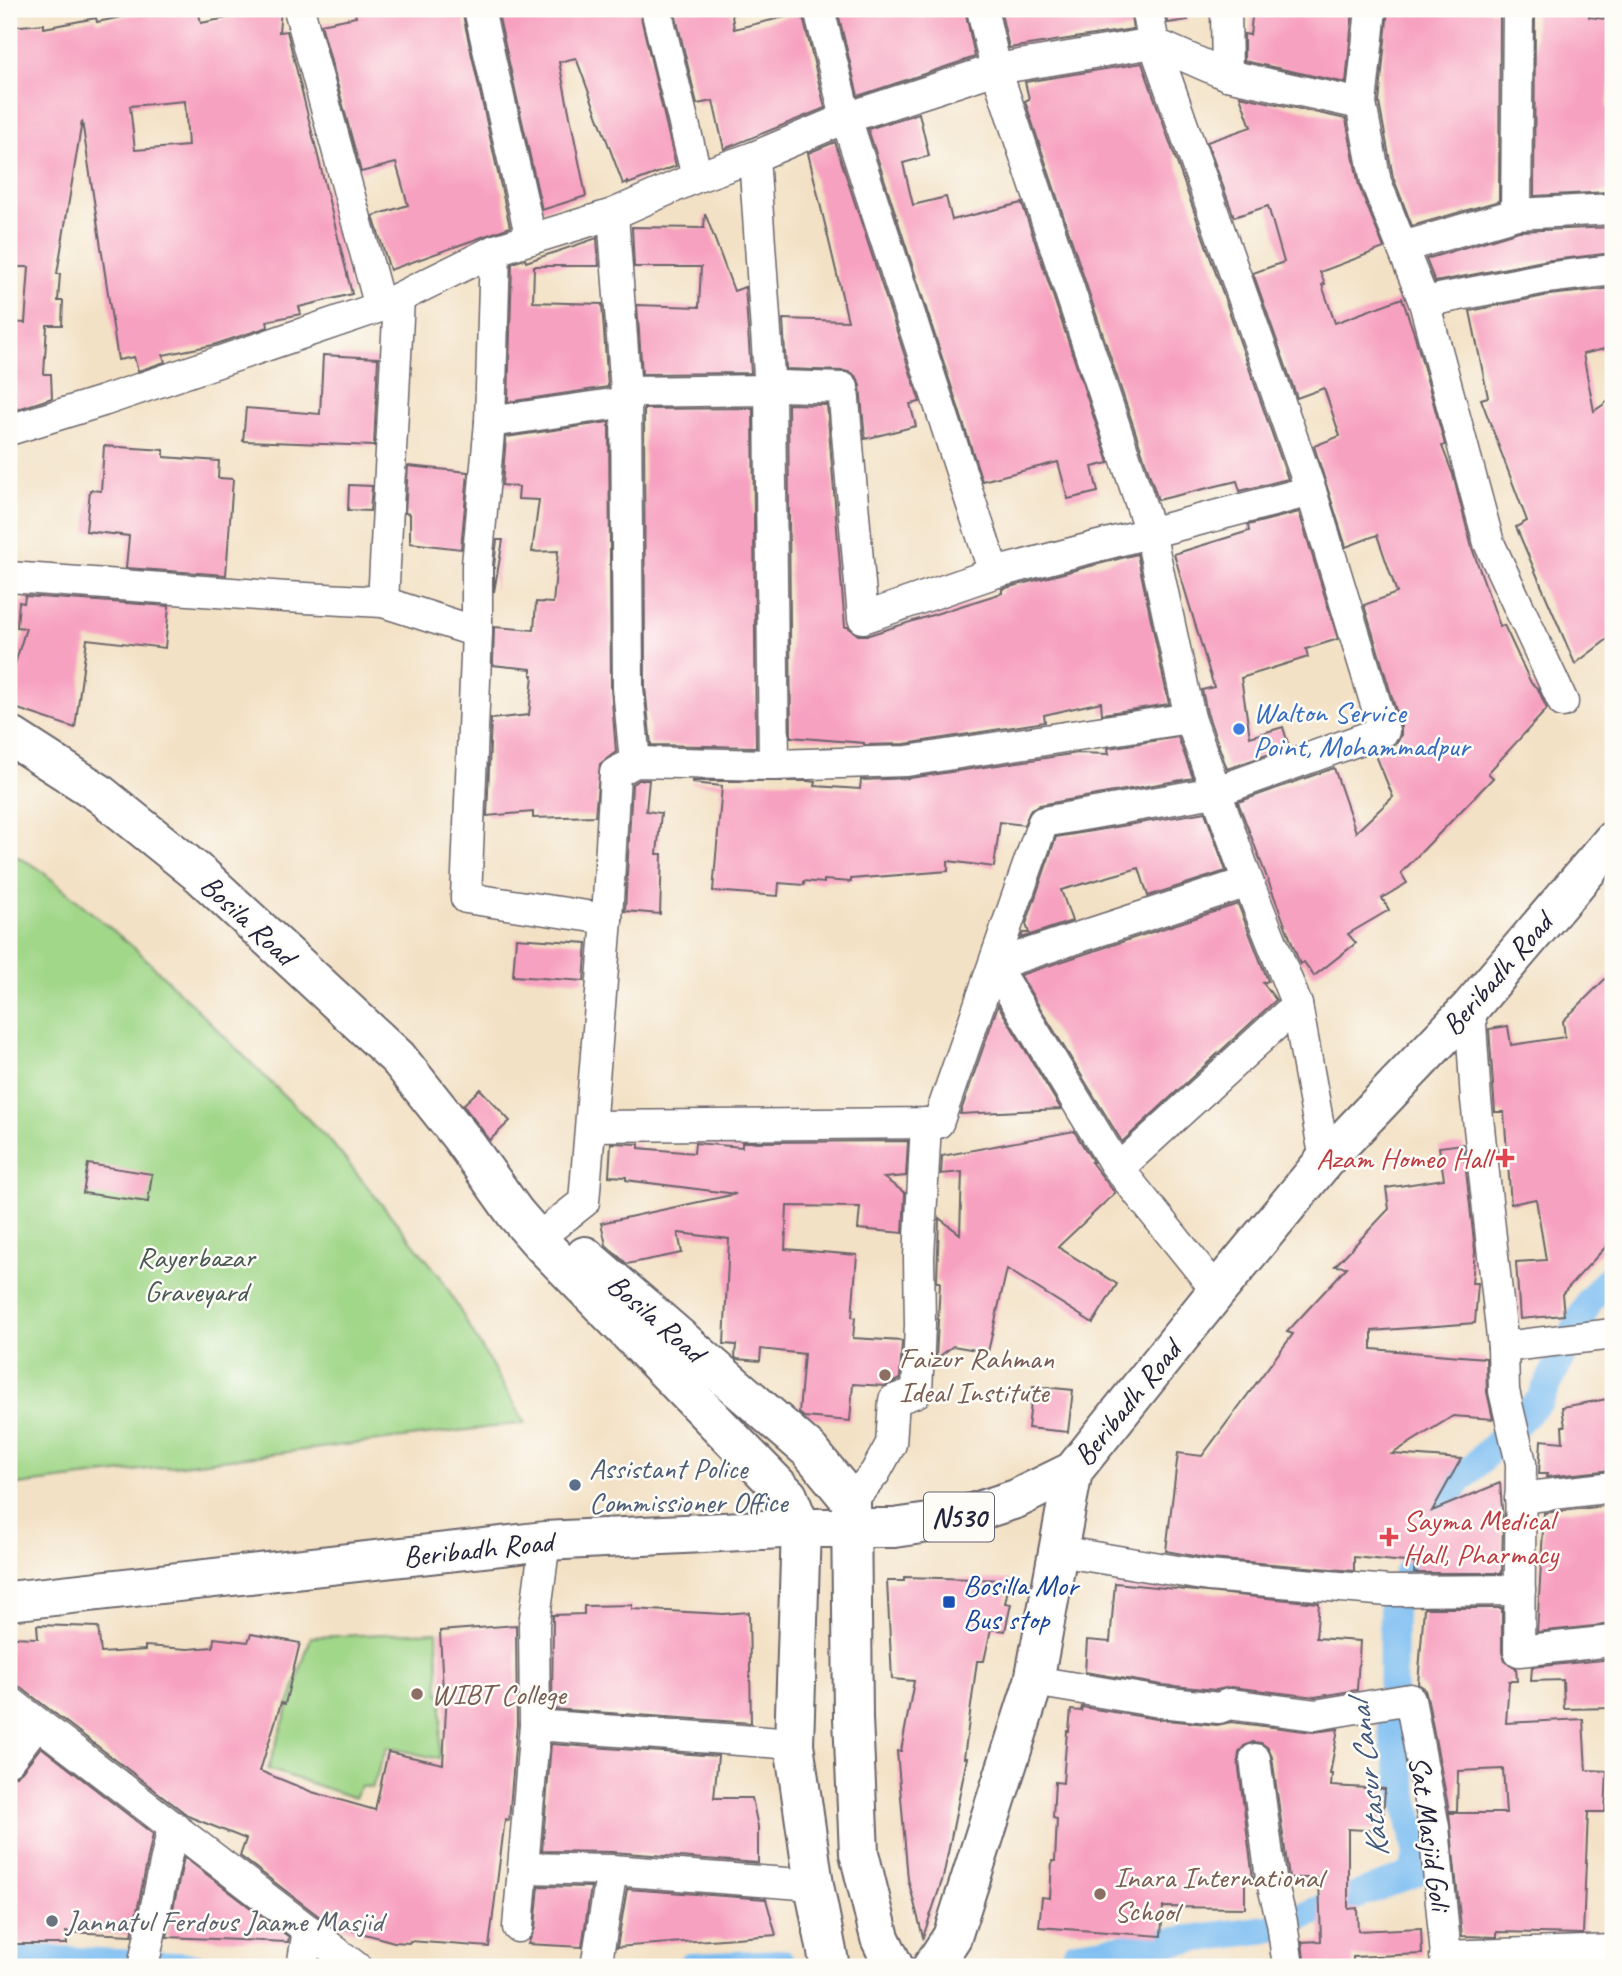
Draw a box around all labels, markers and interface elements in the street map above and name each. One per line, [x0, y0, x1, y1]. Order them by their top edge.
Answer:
place label: Walton Service Point, Mohammadpur [1253, 693, 1472, 765]
marker: Walton Service Point, Mohammadpur [1231, 721, 1247, 737]
street label: Bosila Road [192, 866, 307, 977]
street label: Beribadh Road [1433, 902, 1563, 1043]
place label: Azam Homeo Hall [1316, 1139, 1496, 1177]
marker: Azam Homeo Hall [1497, 1150, 1513, 1166]
park label: Rayerbazar Graveyard [137, 1238, 257, 1310]
street label: Bosila Road [599, 1265, 716, 1373]
street label: Beribadh Road [1065, 1329, 1192, 1473]
place label: Faizur Rahman Ideal Institute [899, 1339, 1054, 1411]
marker: Faizur Rahman Ideal Institute [877, 1367, 893, 1383]
place label: Assistant Police Commissioner Office [589, 1449, 790, 1521]
marker: Assistant Police Commissioner Office [567, 1477, 583, 1493]
road number: N530 [924, 1492, 994, 1542]
place label: Sayma Medical Hall, Pharmacy [1403, 1501, 1560, 1573]
street label: Beribadh Road [401, 1522, 559, 1576]
marker: Sayma Medical Hall, Pharmacy [1381, 1529, 1397, 1545]
place label: Bosilla Mor Bus stop [963, 1566, 1081, 1638]
marker: Bosilla Mor Bus stop [941, 1594, 957, 1610]
place label: WIBT College [431, 1675, 568, 1713]
marker: WIBT College [409, 1686, 425, 1702]
water label: Katasur Canal [1337, 1690, 1398, 1860]
street label: Sat Masjid Goli [1400, 1754, 1460, 1916]
place label: Inara International School [1114, 1858, 1328, 1930]
marker: Inara International School [1092, 1886, 1108, 1902]
place label: Jannatul Ferdous Jaame Masjid [64, 1902, 387, 1940]
marker: Jannatul Ferdous Jaame Masjid [44, 1913, 60, 1929]

